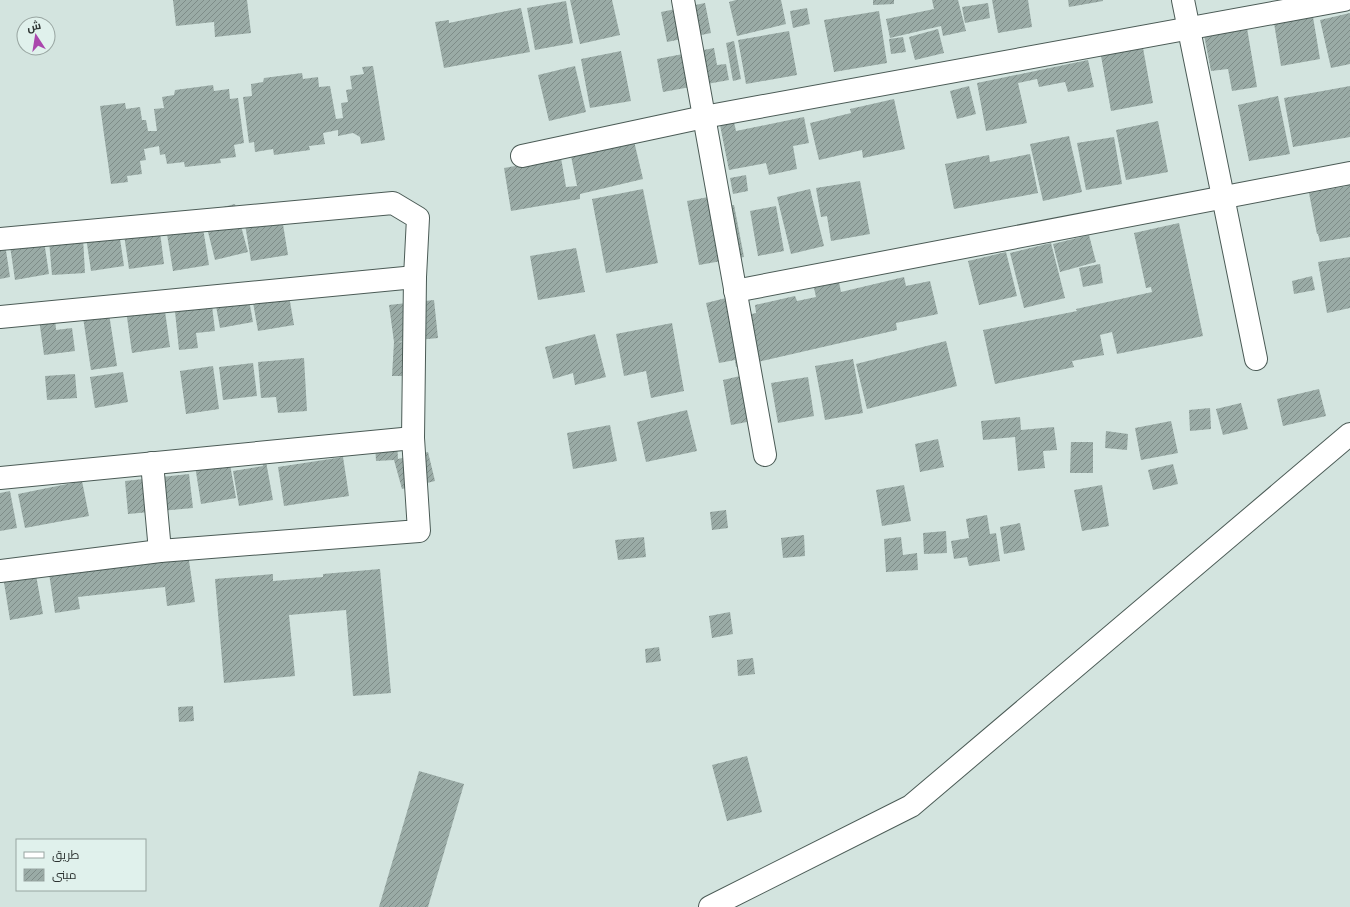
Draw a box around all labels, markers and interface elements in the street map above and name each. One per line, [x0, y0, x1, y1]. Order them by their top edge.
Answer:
north arrow [16, 16, 56, 56]
text: ش [25, 17, 42, 35]
legend [16, 839, 146, 891]
text: طريق [52, 846, 80, 863]
text: مبنى [52, 866, 77, 883]

